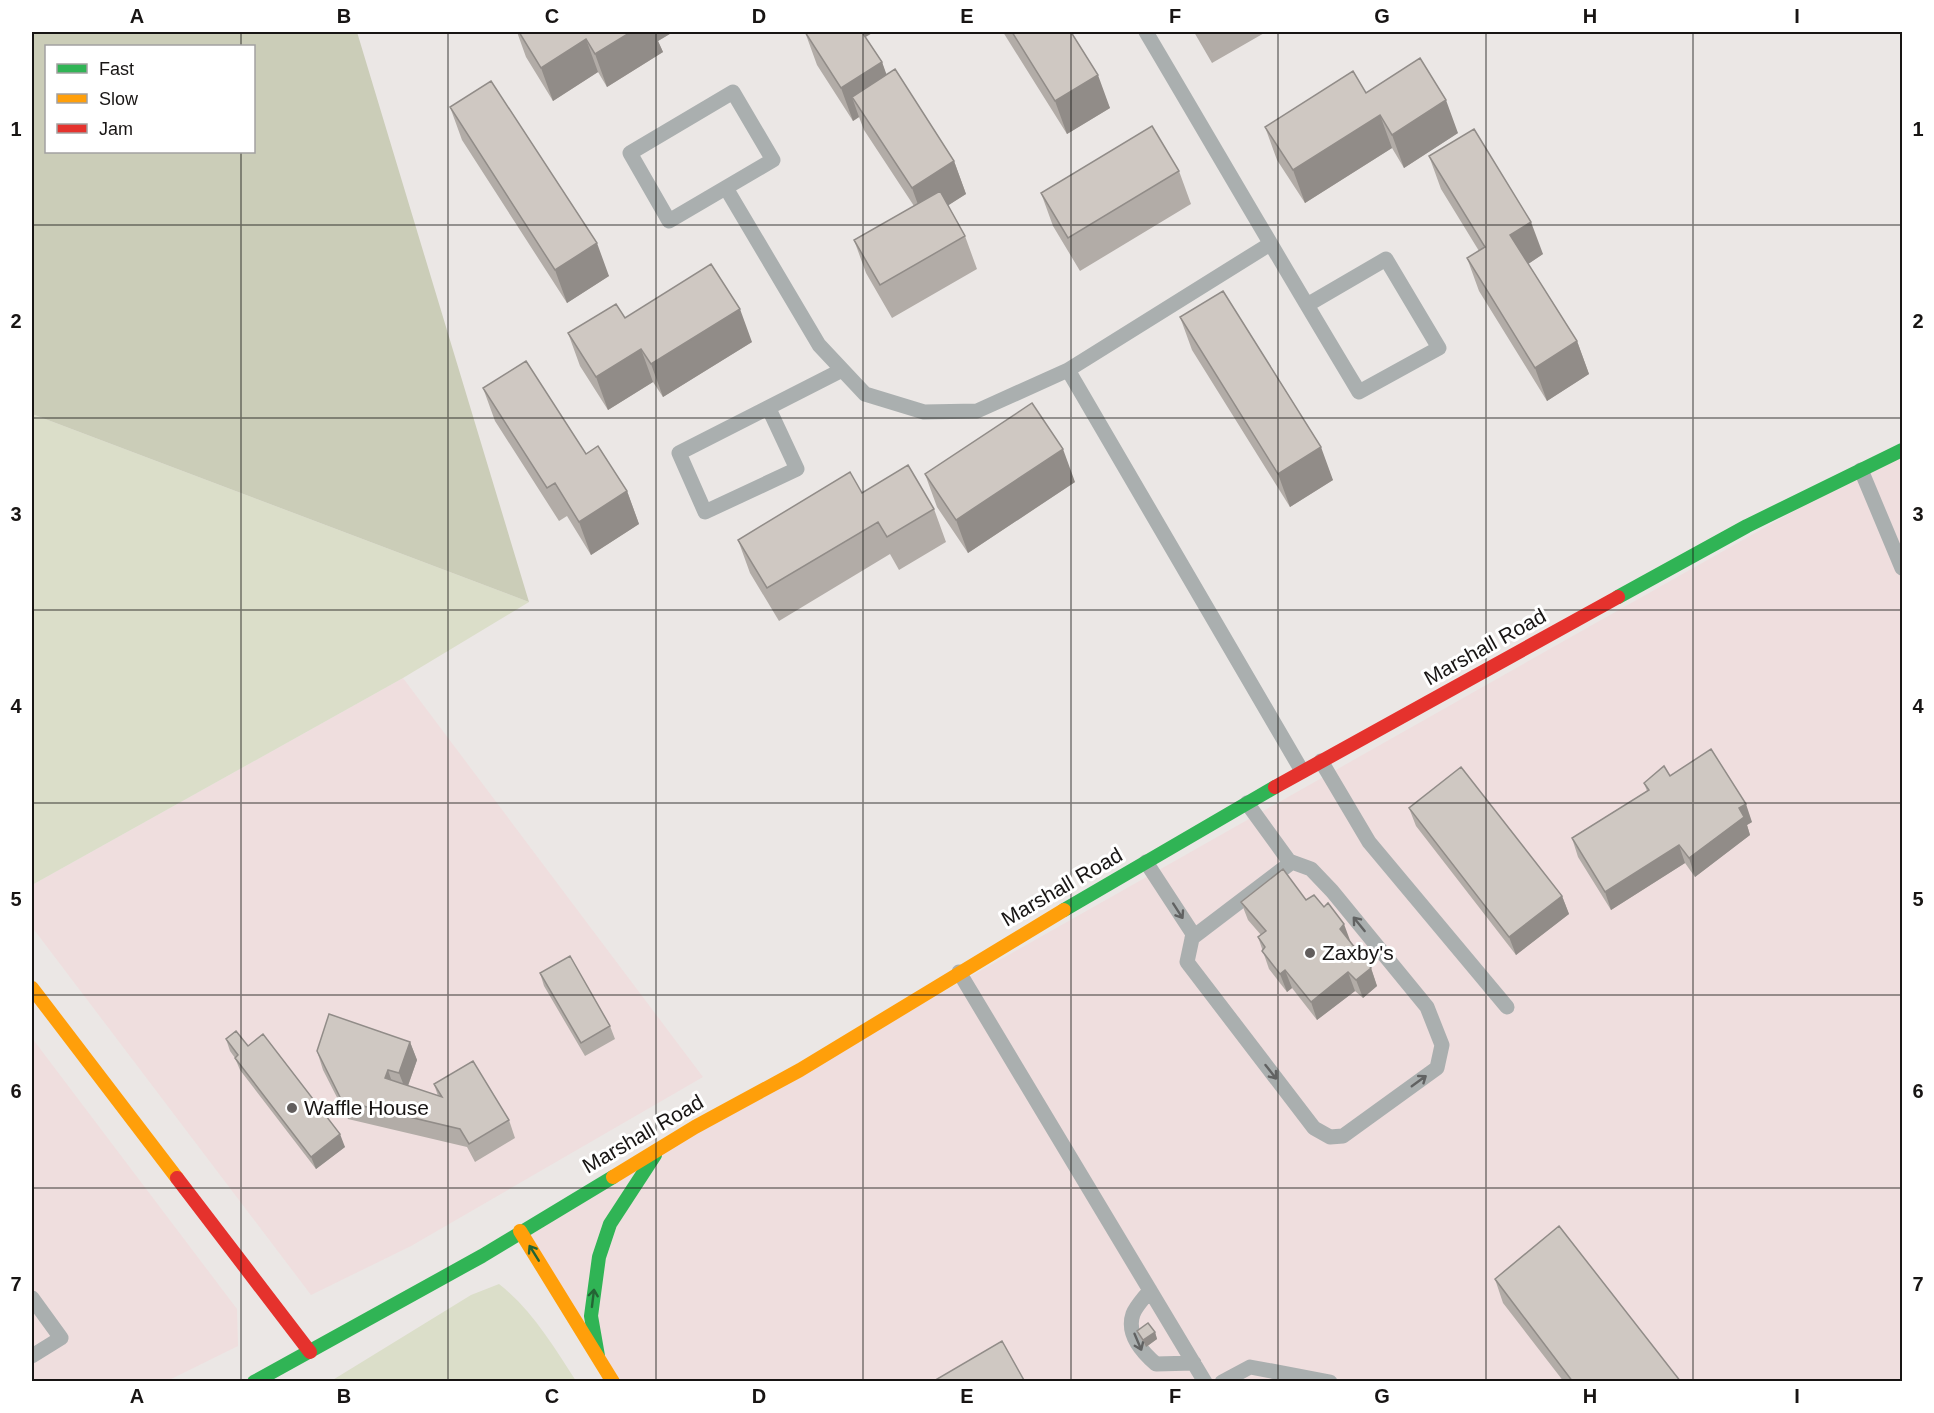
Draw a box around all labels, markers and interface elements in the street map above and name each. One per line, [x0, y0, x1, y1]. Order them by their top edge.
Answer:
text: A [130, 5, 144, 27]
text: B [337, 5, 351, 27]
text: C [545, 5, 559, 27]
text: D [752, 5, 766, 27]
text: E [960, 5, 974, 27]
text: F [1169, 5, 1181, 27]
text: G [1374, 5, 1390, 27]
text: H [1583, 5, 1597, 27]
text: I [1794, 5, 1800, 27]
legend [45, 45, 255, 153]
text: Fast [99, 59, 134, 79]
text: Slow [99, 89, 139, 109]
text: 1 [10, 118, 22, 140]
text: 1 [1912, 118, 1924, 140]
text: Jam [99, 119, 133, 139]
text: 2 [10, 310, 22, 332]
text: 2 [1912, 310, 1924, 332]
text: 3 [10, 503, 22, 525]
text: 3 [1912, 503, 1924, 525]
street label: Marshall Road [1420, 604, 1550, 689]
text: 4 [10, 695, 22, 717]
text: 4 [1912, 695, 1924, 717]
street label: Marshall Road [997, 843, 1126, 930]
text: 5 [10, 888, 22, 910]
text: 5 [1912, 888, 1924, 910]
one-way arrow [1172, 902, 1184, 918]
one-way arrow [1352, 916, 1365, 932]
place label: Zaxby's [1322, 941, 1394, 964]
marker: Zaxby's [1303, 946, 1317, 960]
one-way arrow [1265, 1063, 1278, 1079]
one-way arrow [1410, 1075, 1426, 1087]
text: 6 [10, 1080, 22, 1102]
text: 6 [1912, 1080, 1924, 1102]
street label: Marshall Road [578, 1090, 707, 1177]
place label: Waffle House [304, 1096, 429, 1119]
marker: Waffle House [285, 1101, 299, 1115]
one-way arrow [527, 1245, 539, 1262]
text: 7 [10, 1273, 22, 1295]
text: 7 [1912, 1273, 1924, 1295]
one-way arrow [588, 1289, 599, 1309]
one-way arrow [1133, 1332, 1144, 1350]
text: A [130, 1385, 144, 1407]
text: B [337, 1385, 351, 1407]
text: C [545, 1385, 559, 1407]
text: D [752, 1385, 766, 1407]
text: E [960, 1385, 974, 1407]
text: F [1169, 1385, 1181, 1407]
text: G [1374, 1385, 1390, 1407]
text: H [1583, 1385, 1597, 1407]
text: I [1794, 1385, 1800, 1407]

